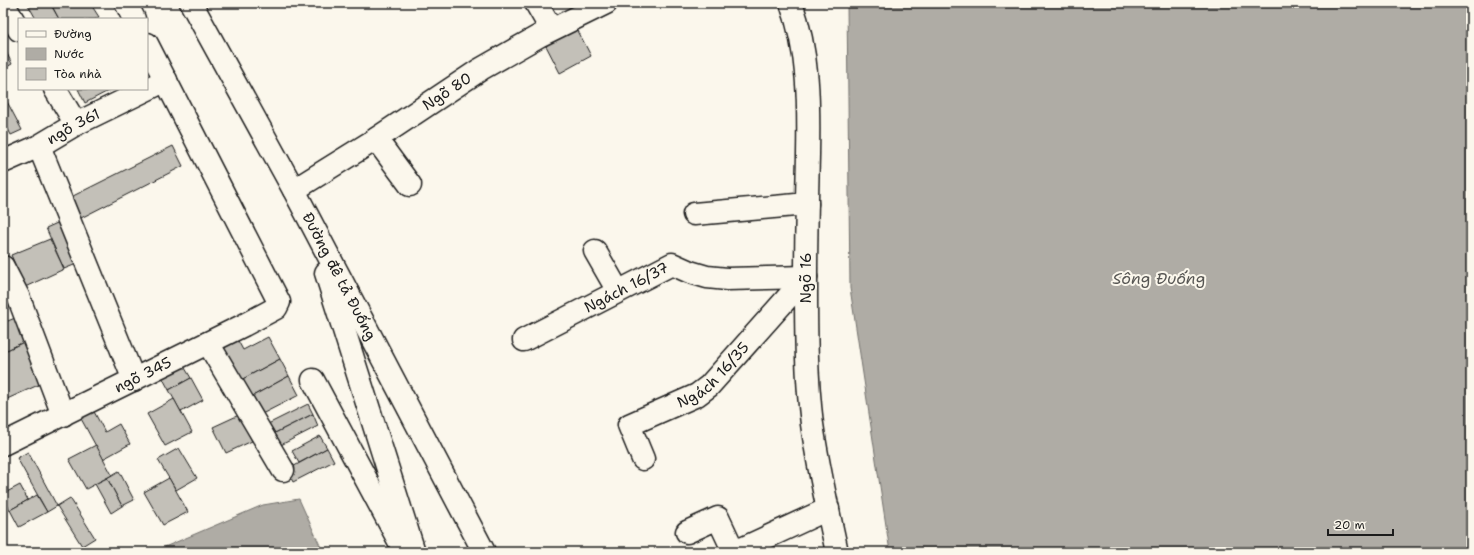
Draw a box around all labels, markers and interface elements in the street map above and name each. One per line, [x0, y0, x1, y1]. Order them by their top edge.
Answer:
legend [18, 18, 148, 90]
text: Đường [54, 26, 92, 42]
text: Nước [54, 46, 84, 62]
text: Tòa nhà [54, 66, 102, 82]
street label: Ngõ 80 [419, 68, 476, 115]
street label: ngõ 361 [43, 104, 103, 149]
street label: Đường đê tả Đuống [297, 209, 381, 344]
street label: Ngõ 16 [796, 253, 816, 303]
street label: Ngách 16/37 [581, 257, 672, 317]
water label: Sông Đuống [1113, 268, 1205, 289]
street label: Ngách 16/35 [674, 338, 754, 413]
street label: ngõ 345 [111, 352, 175, 398]
scale bar [1328, 511, 1393, 537]
text: 20 m [1334, 517, 1365, 533]

